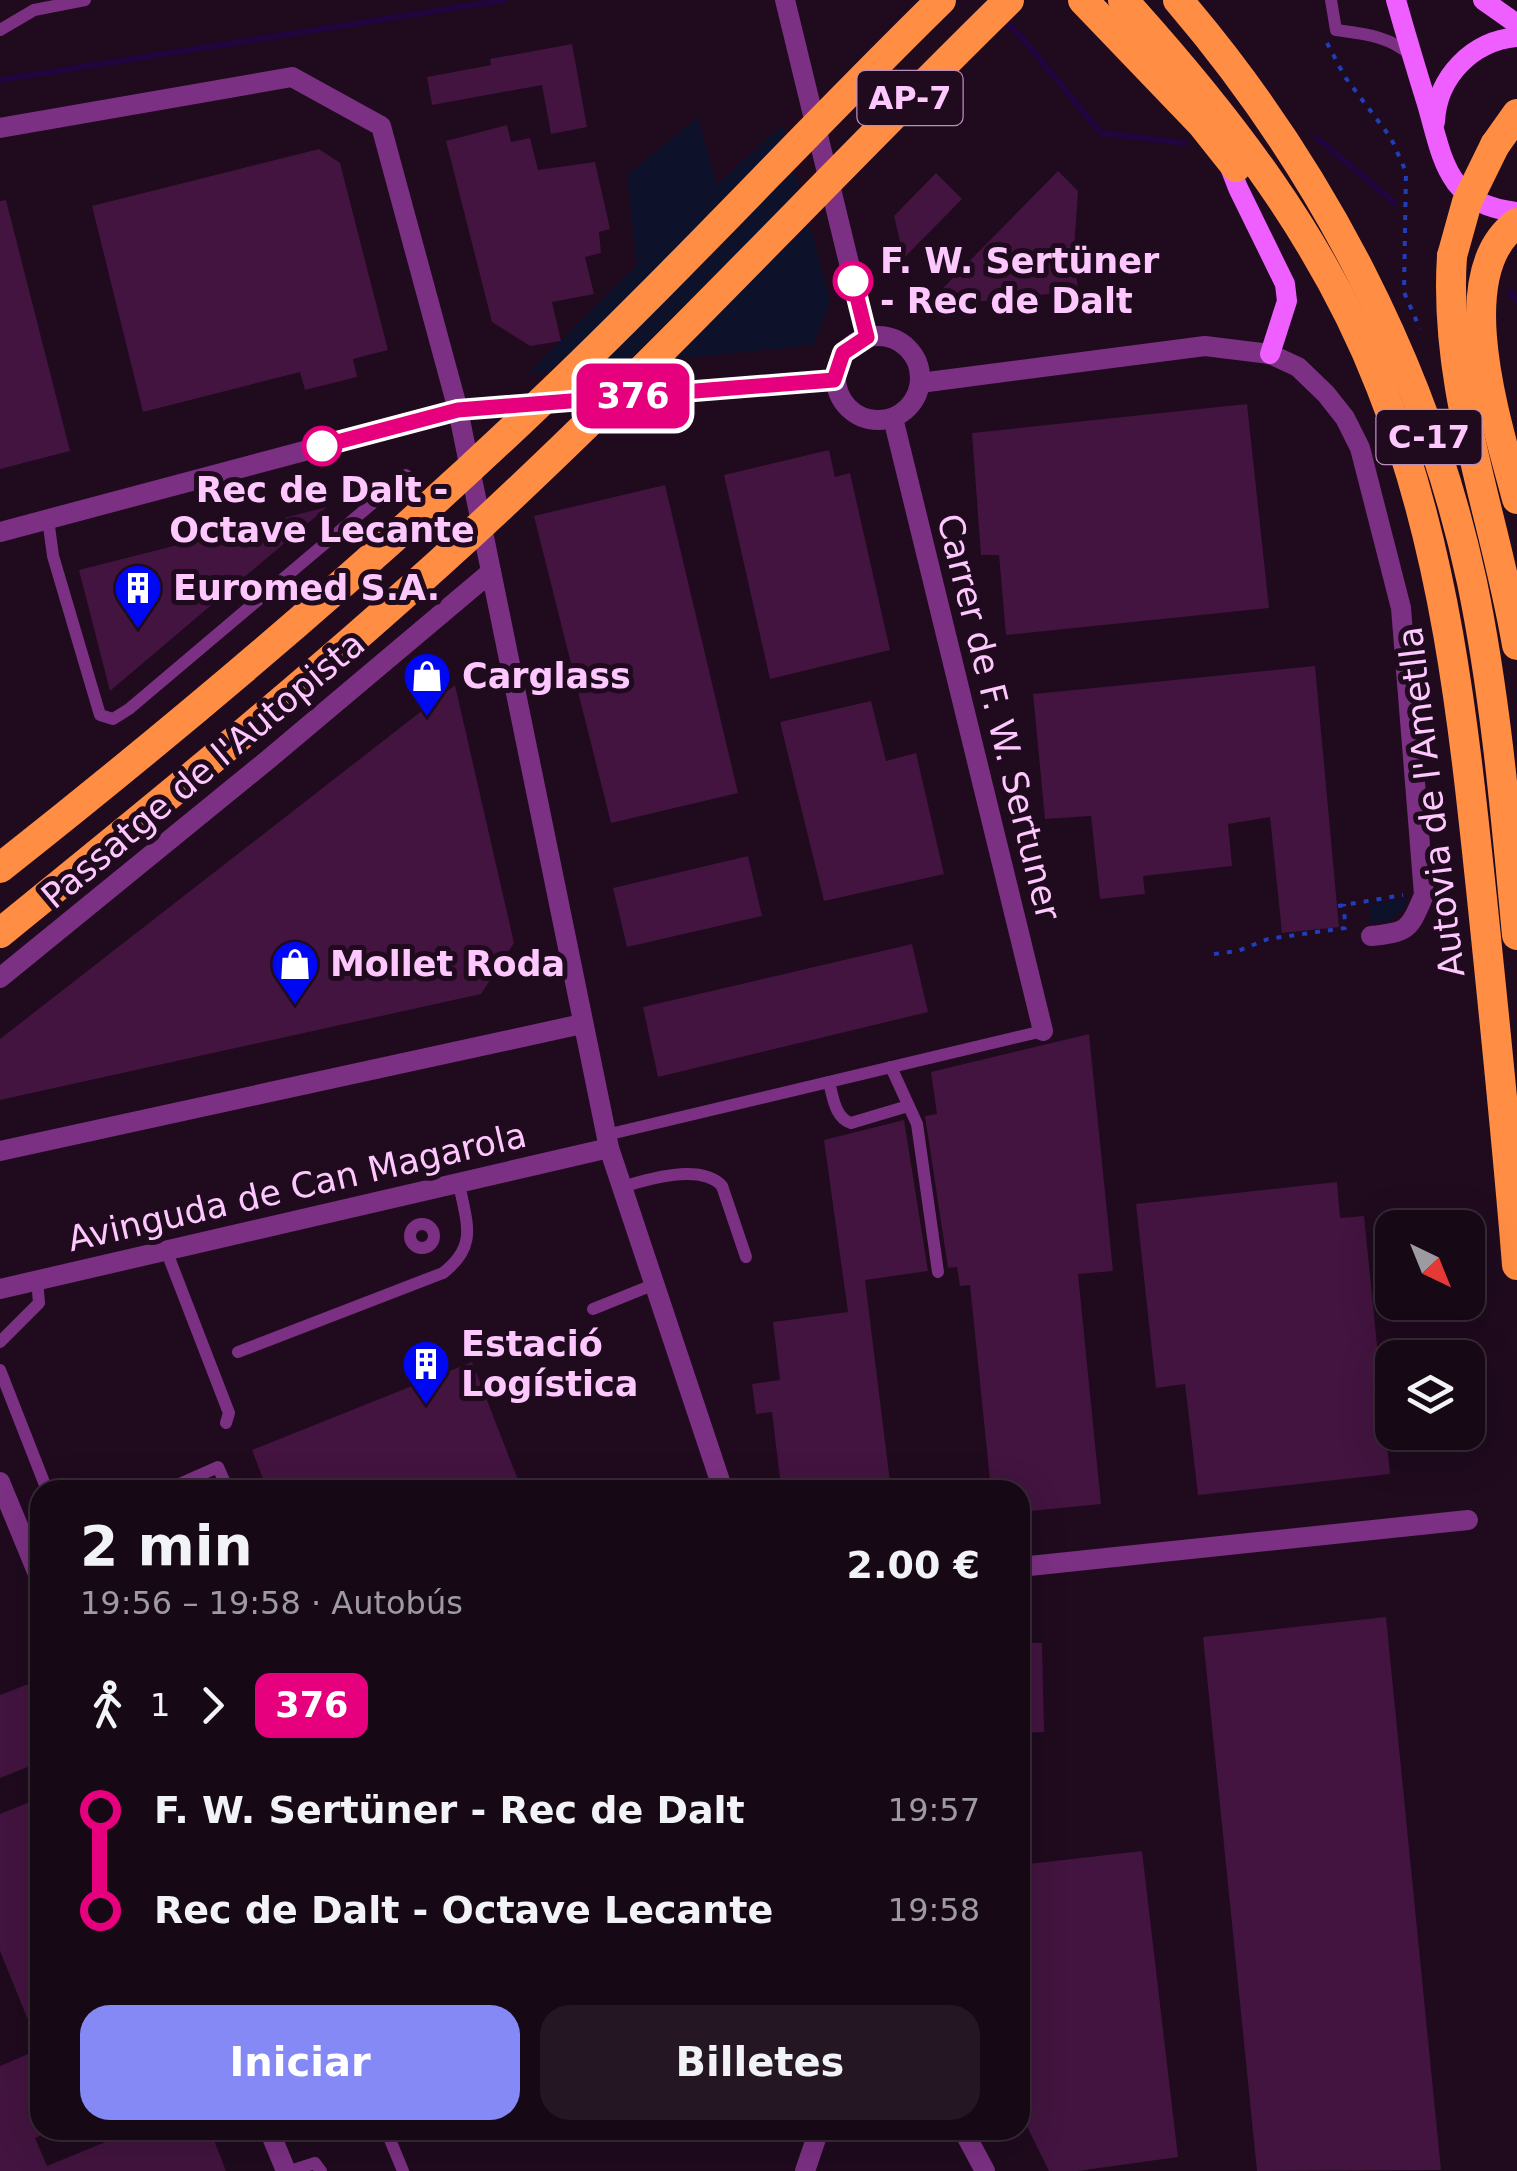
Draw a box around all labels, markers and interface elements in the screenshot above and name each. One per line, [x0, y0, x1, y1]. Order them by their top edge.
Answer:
road number: AP-7 [858, 71, 962, 125]
place label: F. W. Sertüner - Rec de Dalt [880, 241, 1160, 321]
marker: F. W. Sertüner - Rec de Dalt [834, 262, 872, 300]
line badge: 376 [576, 364, 690, 428]
text: 376 [596, 376, 670, 416]
road number: C-17 [1376, 410, 1482, 464]
marker: Rec de Dalt - Octave Lecante [303, 427, 341, 465]
place label: Rec de Dalt - Octave Lecante [169, 470, 475, 550]
street label: Carrer de F. W. Sertuner [929, 510, 1069, 925]
building icon: Euromed S.A. [112, 562, 164, 630]
place label: Euromed S.A. [173, 568, 440, 608]
street label: Passatge de l'Autopista [34, 623, 372, 917]
street label: Autovia de l'Ametlla [1390, 625, 1472, 979]
shop icon: Carglass [401, 650, 453, 718]
place label: Carglass [462, 656, 631, 696]
shop icon: Mollet Roda [269, 938, 321, 1006]
place label: Mollet Roda [330, 944, 565, 984]
street label: Avinguda de Can Magarola [64, 1115, 530, 1259]
north arrow [1375, 1210, 1485, 1320]
map controls [1375, 1210, 1485, 1450]
place label: Estació Logística [461, 1324, 638, 1404]
building icon: Estació Logística [400, 1338, 452, 1406]
button: layers [1375, 1340, 1485, 1450]
text: 2 min [80, 1514, 253, 1578]
text: 2.00 € [847, 1543, 980, 1587]
text: 19:56 – 19:58 · Autobús [80, 1584, 463, 1622]
icon: walk [80, 1678, 135, 1733]
icon: forward [185, 1678, 240, 1733]
text: 376 [275, 1685, 348, 1725]
text: 1 [150, 1686, 170, 1724]
text: F. W. Sertüner - Rec de Dalt [154, 1788, 745, 1832]
text: 19:57 [888, 1791, 980, 1829]
text: Rec de Dalt - Octave Lecante [154, 1888, 773, 1932]
text: 19:58 [888, 1891, 980, 1929]
button: Iniciar [80, 2005, 520, 2120]
button: Billetes [540, 2005, 980, 2120]

